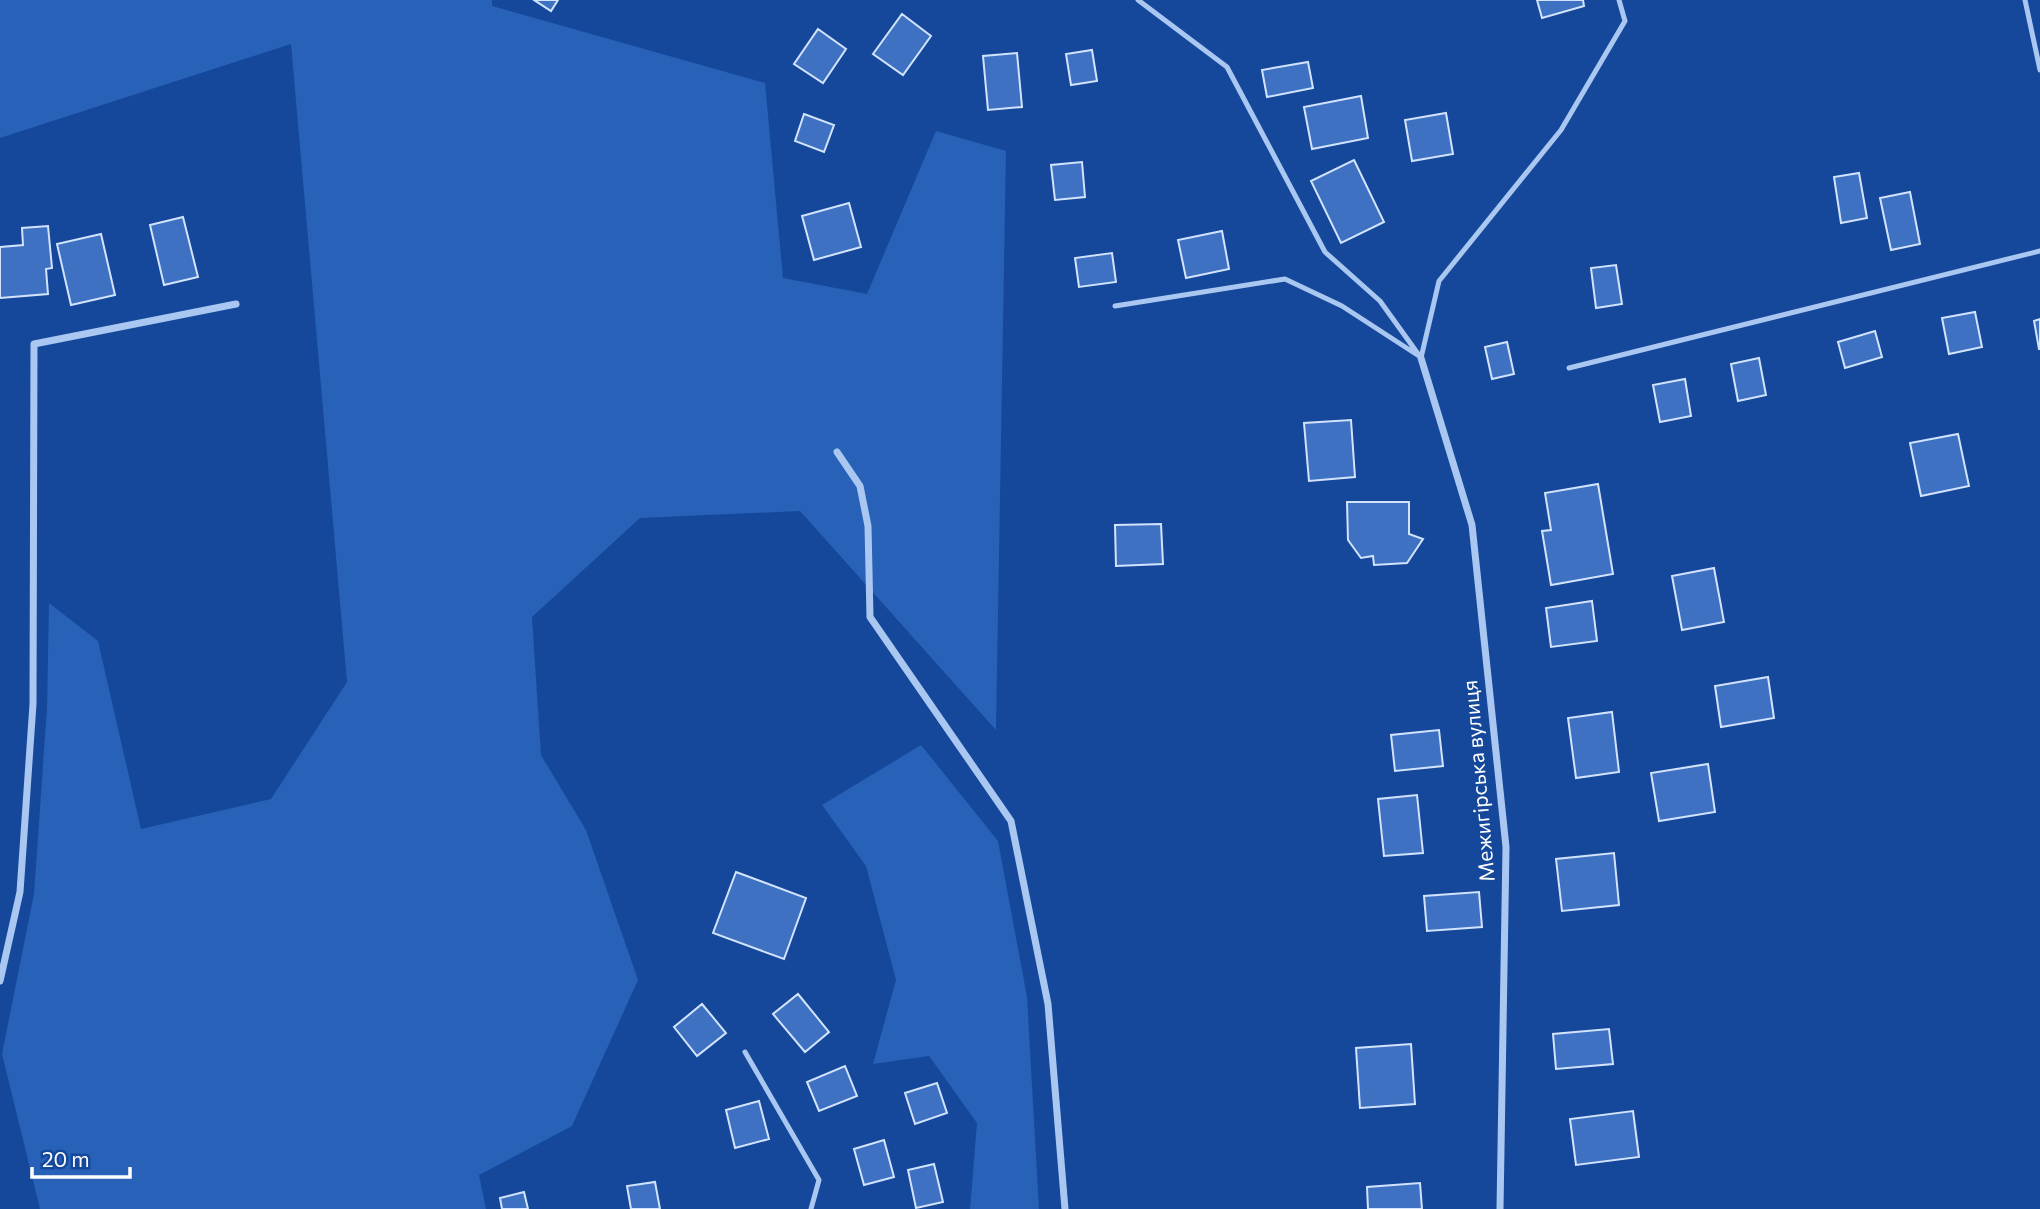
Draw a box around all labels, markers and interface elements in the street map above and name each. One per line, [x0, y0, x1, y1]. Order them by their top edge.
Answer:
street label: Межигірська вулиця [1456, 679, 1499, 883]
scale bar [32, 1136, 130, 1180]
text: 20 m [42, 1146, 90, 1171]

